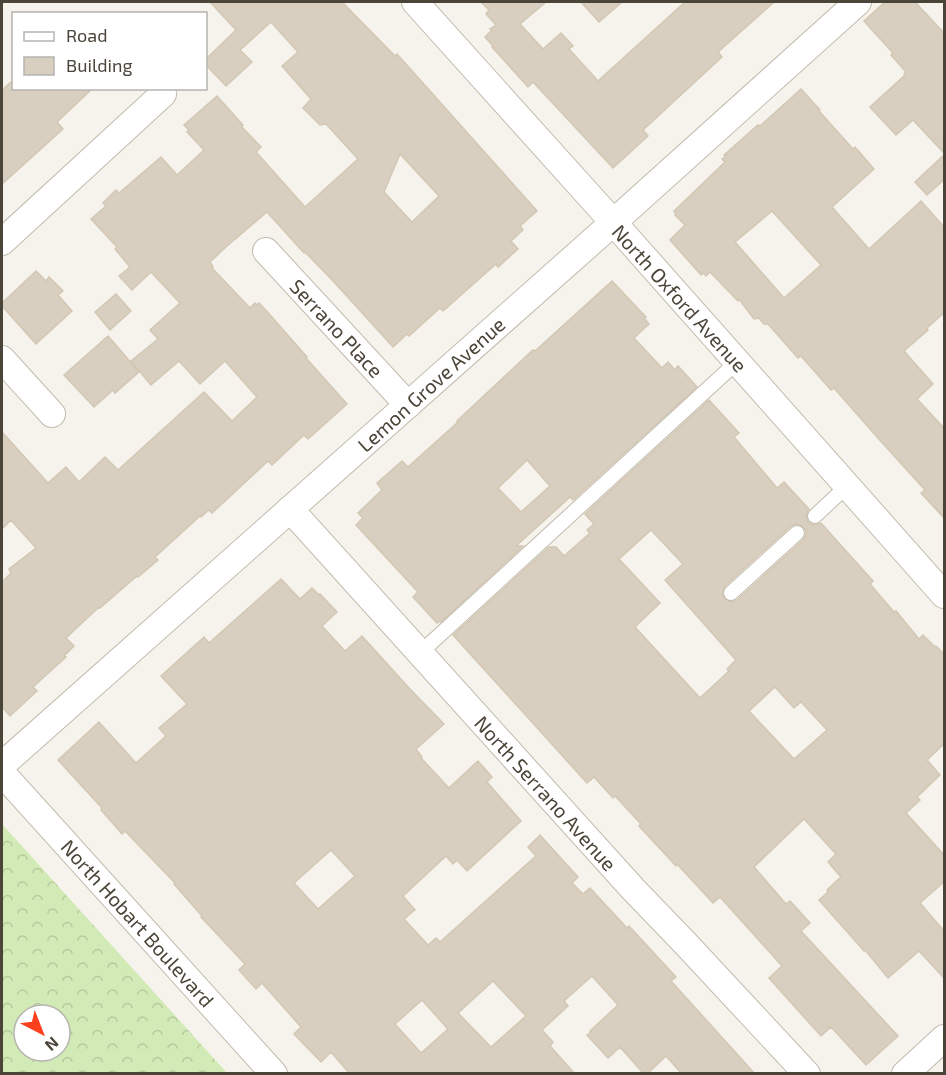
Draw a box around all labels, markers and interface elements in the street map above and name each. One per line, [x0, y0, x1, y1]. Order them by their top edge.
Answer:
legend [12, 12, 207, 90]
text: Road [66, 24, 107, 46]
text: Building [66, 54, 133, 76]
street label: North Oxford Avenue [607, 219, 753, 377]
street label: Serrano Place [285, 274, 389, 382]
street label: Lemon Grove Avenue [352, 312, 510, 456]
street label: North Serrano Avenue [470, 711, 622, 875]
street label: North Hobart Boulevard [57, 834, 219, 1012]
north arrow [12, 1003, 72, 1063]
text: N [42, 1034, 63, 1055]

